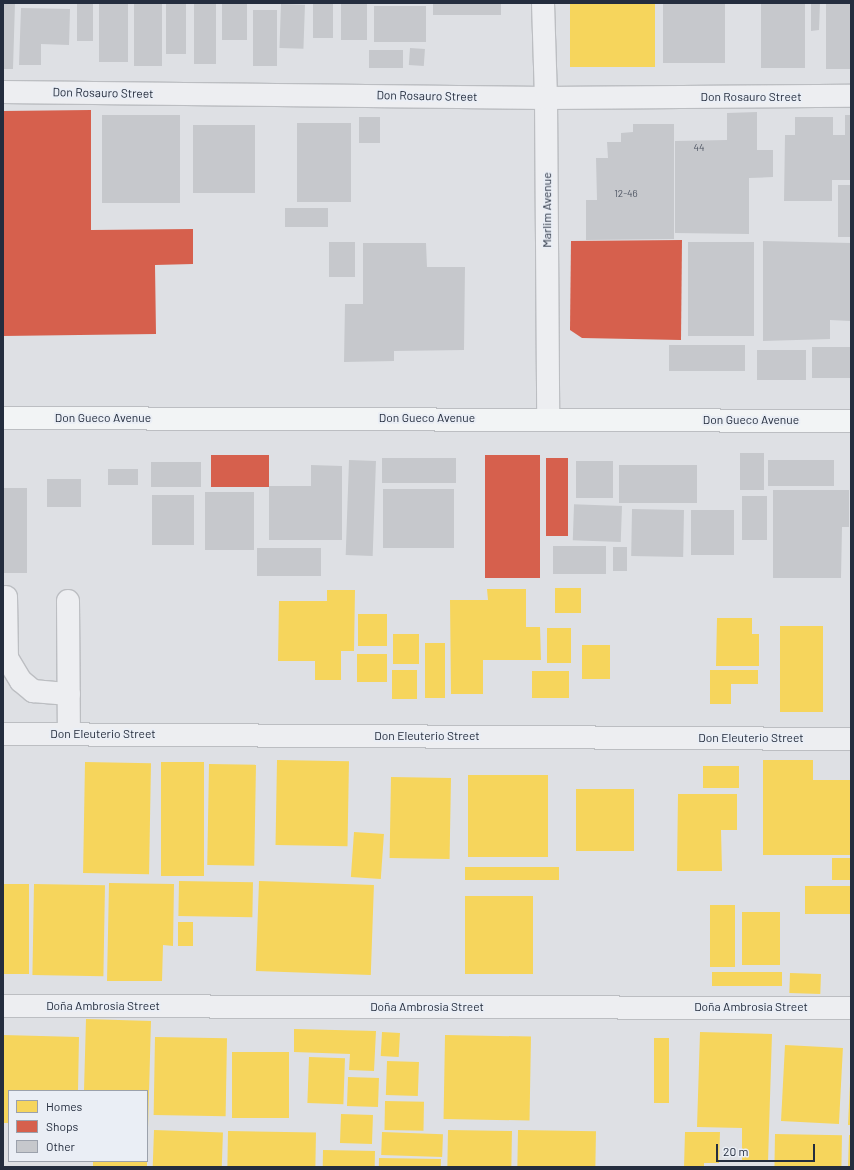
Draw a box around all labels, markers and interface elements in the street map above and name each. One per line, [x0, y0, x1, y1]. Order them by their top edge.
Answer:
street label: Don Rosauro Street [52, 85, 154, 101]
street label: Don Rosauro Street [376, 88, 478, 104]
street label: Don Rosauro Street [700, 90, 802, 104]
house number: 44 [693, 142, 705, 154]
street label: Marlim Avenue [540, 172, 554, 248]
house number: 12-46 [614, 188, 638, 200]
street label: Don Gueco Avenue [55, 411, 151, 425]
street label: Don Gueco Avenue [379, 411, 475, 425]
street label: Don Gueco Avenue [703, 413, 799, 427]
street label: Don Eleuterio Street [50, 727, 156, 741]
street label: Don Eleuterio Street [374, 729, 480, 743]
street label: Don Eleuterio Street [698, 731, 804, 745]
street label: Doña Ambrosia Street [46, 999, 160, 1013]
street label: Doña Ambrosia Street [370, 1000, 484, 1014]
street label: Doña Ambrosia Street [694, 1000, 808, 1014]
legend [8, 1090, 148, 1162]
text: Homes [46, 1099, 82, 1113]
text: Shops [46, 1119, 78, 1133]
scale bar [718, 1136, 817, 1162]
text: Other [46, 1139, 75, 1153]
text: 20 m [723, 1144, 749, 1158]

